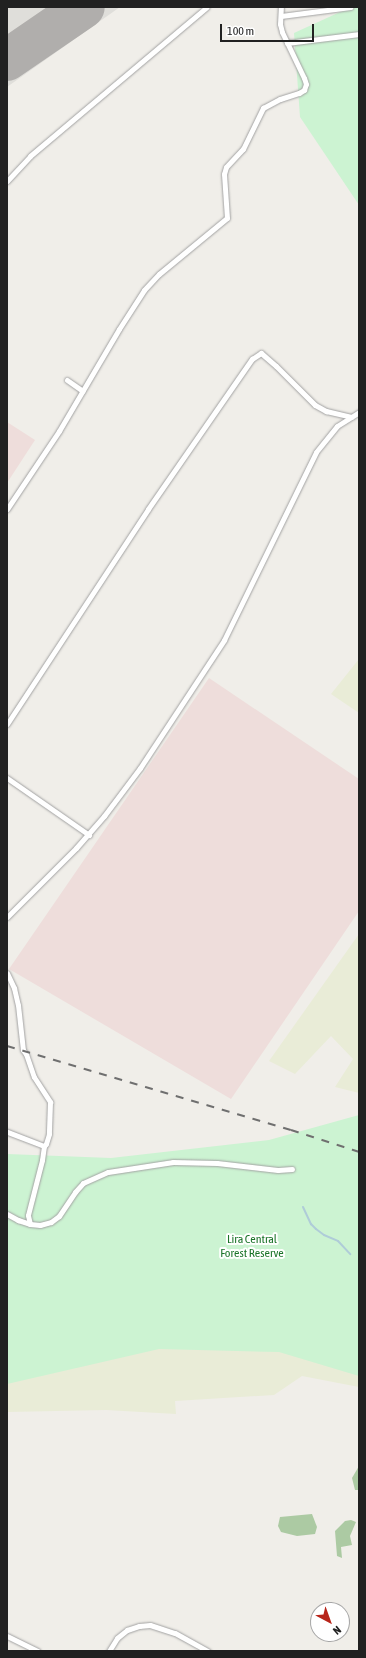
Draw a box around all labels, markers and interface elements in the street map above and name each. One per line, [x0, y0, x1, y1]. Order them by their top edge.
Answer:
scale bar [222, 16, 316, 42]
text: 100 m [227, 24, 254, 38]
park label: Lira Central Forest Reserve [220, 1233, 284, 1261]
north arrow [310, 1602, 350, 1642]
text: N [331, 1624, 344, 1637]

